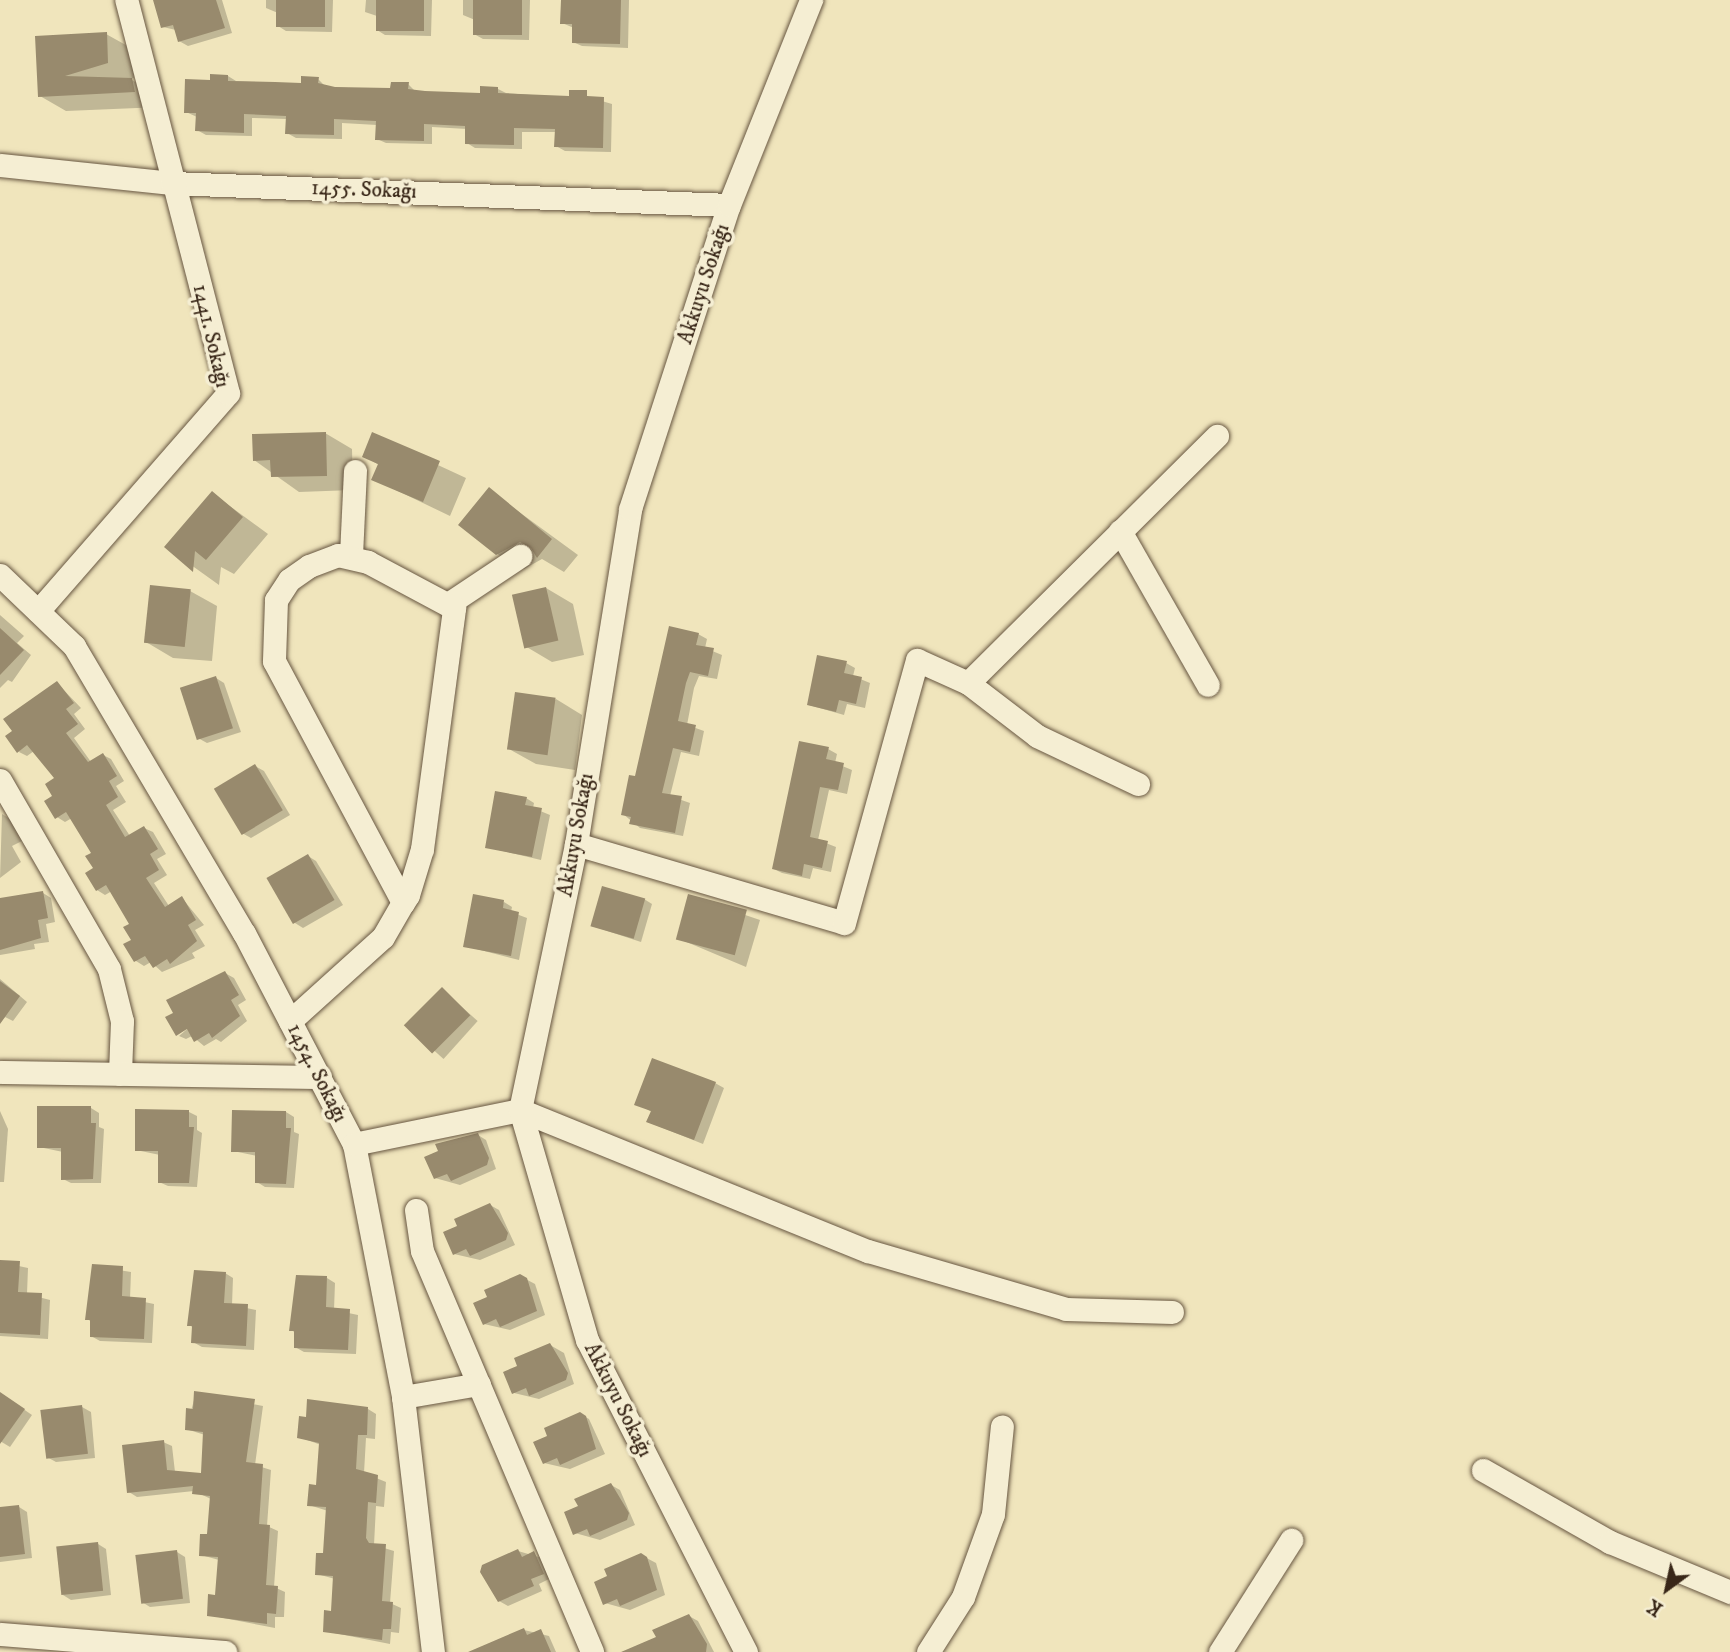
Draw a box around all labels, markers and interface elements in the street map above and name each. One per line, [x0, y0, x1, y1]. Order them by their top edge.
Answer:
street label: 1455. Sokağı [311, 176, 417, 204]
street label: Akkuyu Sokağı [673, 221, 735, 347]
street label: 1441. Sokağı [187, 282, 235, 390]
street label: Akkuyu Sokağı [553, 771, 599, 899]
street label: 1454. Sokağı [281, 1020, 353, 1126]
street label: Akkuyu Sokağı [578, 1339, 658, 1461]
north arrow [1632, 1554, 1702, 1624]
text: K [1643, 1594, 1667, 1620]

